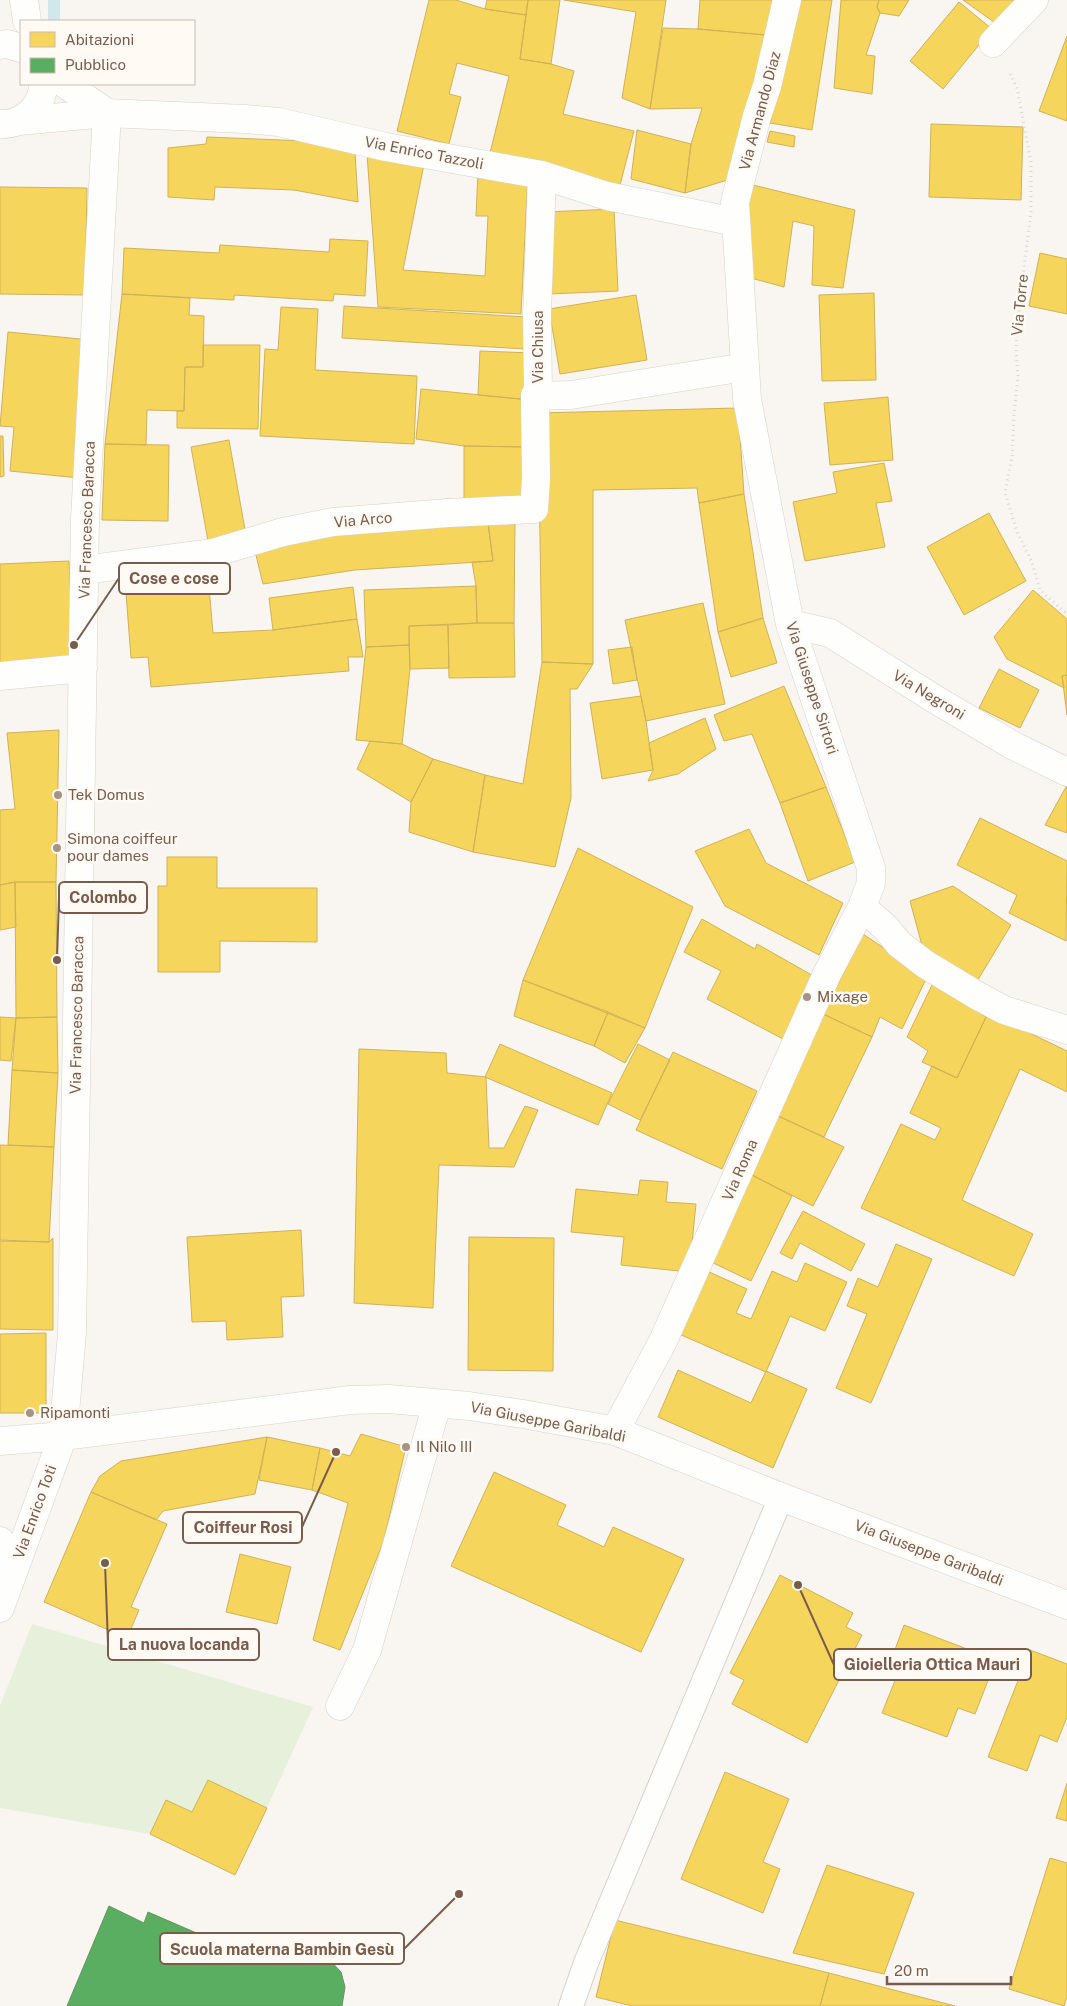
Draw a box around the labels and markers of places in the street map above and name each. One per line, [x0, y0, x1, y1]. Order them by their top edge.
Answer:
callout: Cose e cose [119, 563, 230, 594]
place label: Tek Domus [68, 786, 145, 803]
marker: Tek Domus [52, 789, 64, 801]
place label: Simona coiffeur pour dames [67, 830, 178, 864]
marker: Simona coiffeur pour dames [51, 842, 63, 854]
callout: Colombo [59, 882, 147, 913]
place label: Mixage [817, 988, 868, 1005]
marker: Mixage [801, 991, 813, 1003]
place label: Ripamonti [40, 1404, 110, 1421]
marker: Ripamonti [24, 1407, 36, 1419]
place label: Il Nilo III [416, 1438, 473, 1455]
marker: Il Nilo III [400, 1441, 412, 1453]
callout: Coiffeur Rosi [183, 1512, 302, 1543]
callout: La nuova locanda [108, 1629, 259, 1660]
callout: Gioielleria Ottica Mauri [834, 1649, 1031, 1680]
callout: Scuola materna Bambin Gesù [160, 1933, 404, 1964]

